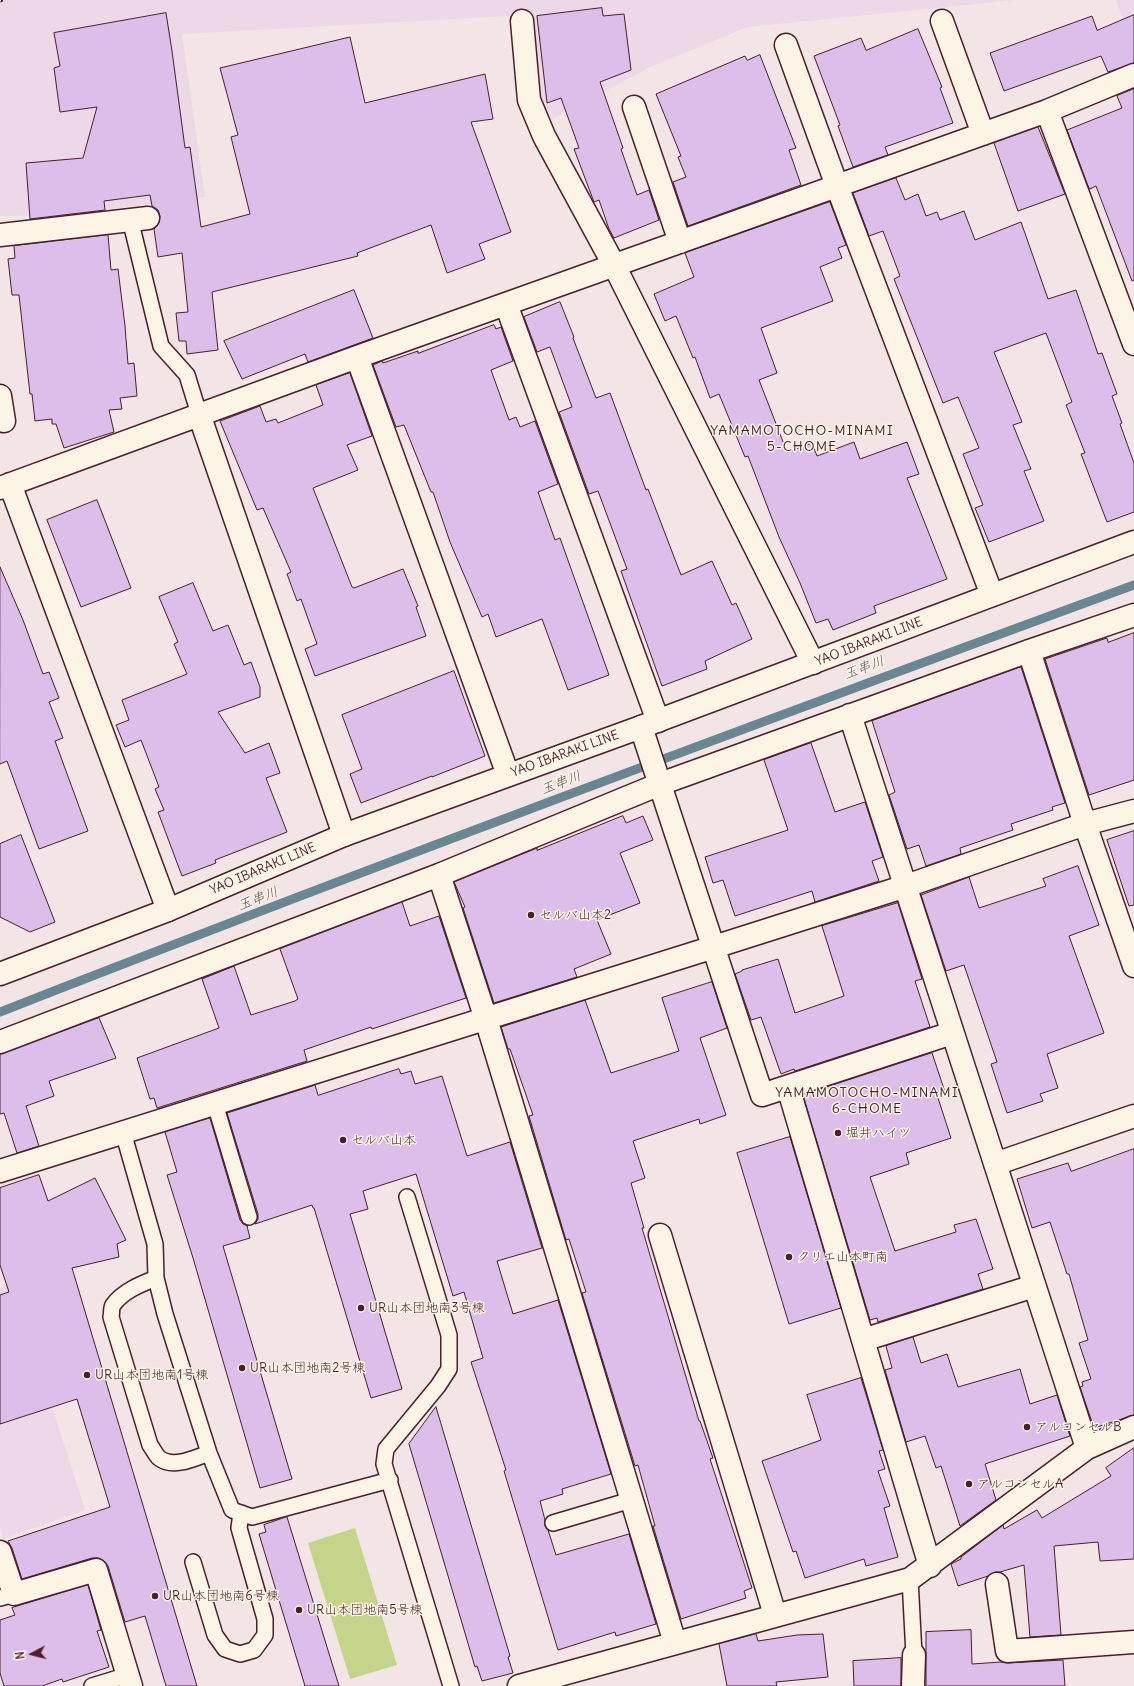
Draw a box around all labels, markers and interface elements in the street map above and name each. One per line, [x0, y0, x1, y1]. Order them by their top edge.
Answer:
district label: YAMAMOTOCHO-MINAMI 5-CHOME [710, 423, 894, 456]
street label: YAO IBARAKI LINE [813, 614, 925, 670]
water label: 玉串川 [841, 653, 887, 683]
street label: YAO IBARAKI LINE [509, 727, 621, 781]
water label: 玉串川 [538, 768, 584, 798]
street label: YAO IBARAKI LINE [208, 840, 318, 898]
water label: 玉串川 [235, 884, 281, 914]
place label: セルバ山本2 [539, 907, 611, 923]
marker: セルバ山本2 [526, 910, 536, 920]
district label: YAMAMOTOCHO-MINAMI 6-CHOME [775, 1085, 959, 1118]
place label: 堀井ハイツ [846, 1125, 911, 1141]
marker: 堀井ハイツ [833, 1128, 843, 1138]
place label: セルバ山本 [351, 1132, 416, 1148]
marker: セルバ山本 [338, 1135, 348, 1145]
place label: クリエ山本町南 [797, 1249, 888, 1265]
marker: クリエ山本町南 [784, 1252, 794, 1262]
place label: UR山本団地南3号棟 [369, 1300, 485, 1316]
marker: UR山本団地南3号棟 [356, 1303, 366, 1313]
place label: UR山本団地南2号棟 [250, 1360, 365, 1376]
marker: UR山本団地南2号棟 [237, 1363, 247, 1373]
place label: UR山本団地南1号棟 [95, 1367, 208, 1383]
marker: UR山本団地南1号棟 [82, 1370, 92, 1380]
place label: アルコンセルB [1035, 1419, 1122, 1435]
marker: アルコンセルB [1022, 1422, 1032, 1432]
place label: アルコンセルA [977, 1476, 1063, 1492]
marker: アルコンセルA [964, 1479, 974, 1489]
place label: UR山本団地南6号棟 [163, 1588, 279, 1604]
marker: UR山本団地南6号棟 [150, 1591, 160, 1601]
place label: UR山本団地南5号棟 [307, 1602, 423, 1618]
marker: UR山本団地南5号棟 [294, 1605, 304, 1615]
north arrow [12, 1634, 52, 1674]
text: N [13, 1651, 28, 1660]

